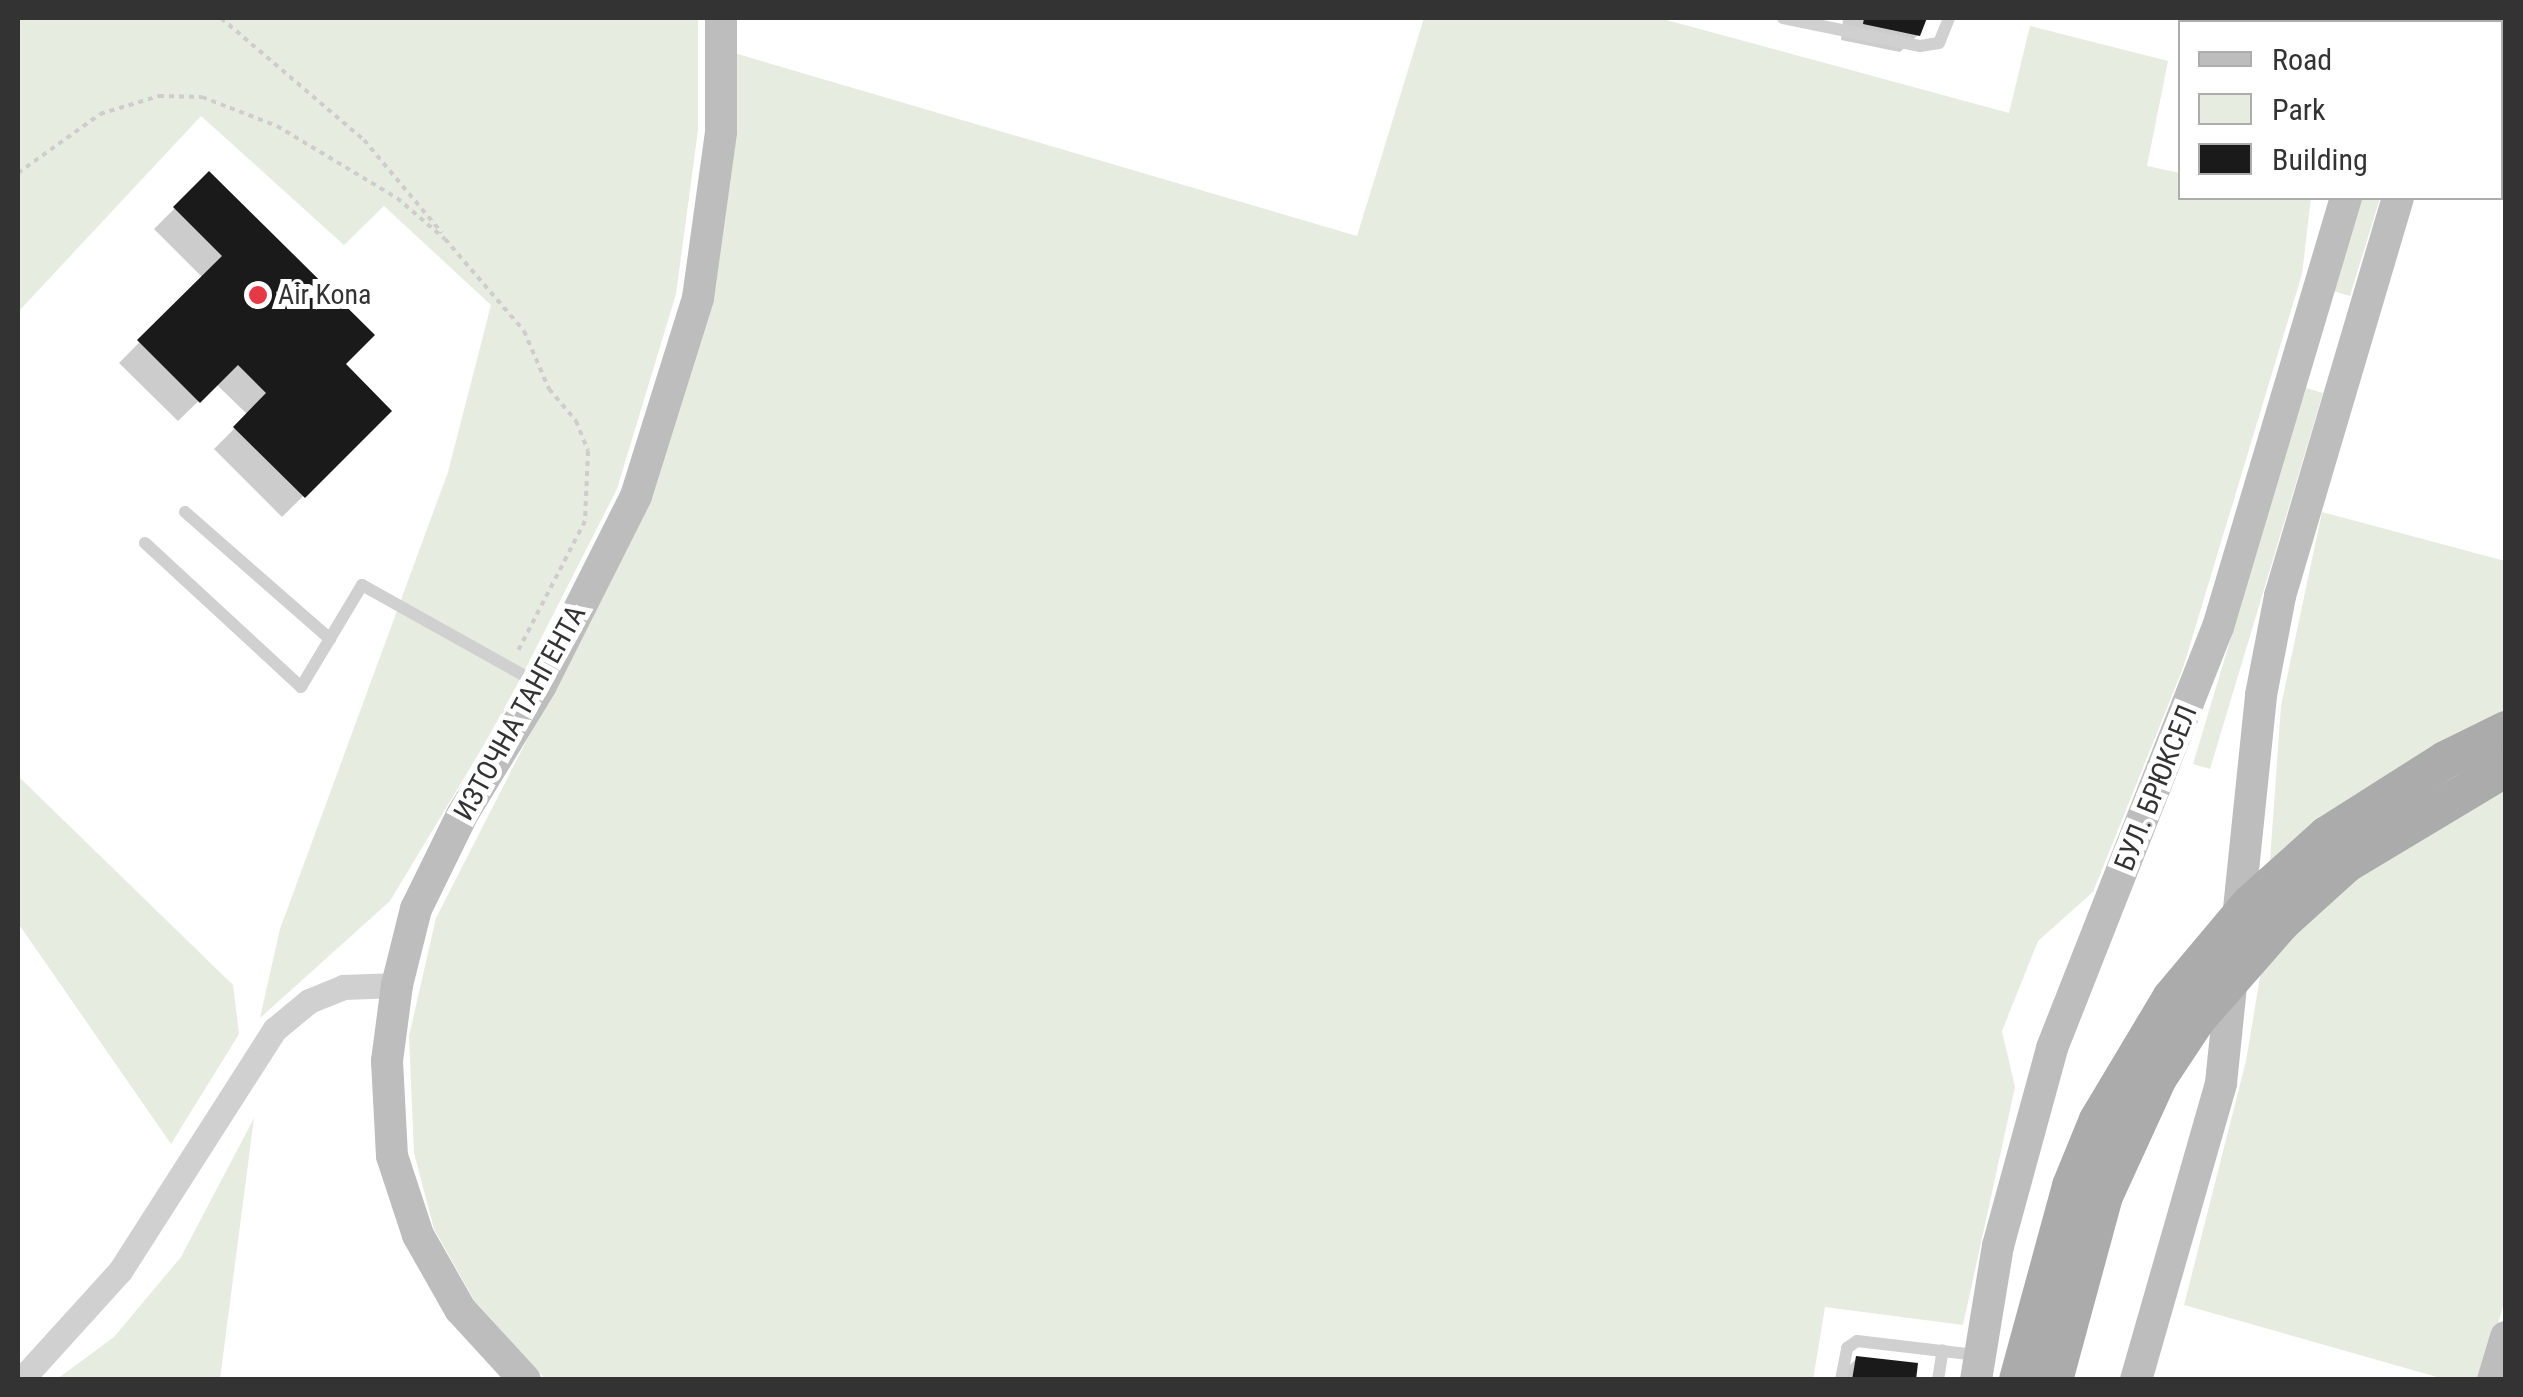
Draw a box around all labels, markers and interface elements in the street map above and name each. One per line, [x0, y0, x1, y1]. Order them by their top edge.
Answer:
legend [2178, 20, 2503, 200]
text: Road [2272, 42, 2332, 77]
text: Park [2272, 92, 2326, 127]
text: Building [2272, 142, 2368, 177]
place label: Air Kona [278, 278, 371, 312]
marker: Air Kona [247, 284, 269, 306]
street label: ИЗТОЧНА ТАНГЕНТА [447, 600, 593, 826]
street label: БУЛ. БРЮКСЕЛ [2108, 700, 2204, 876]

